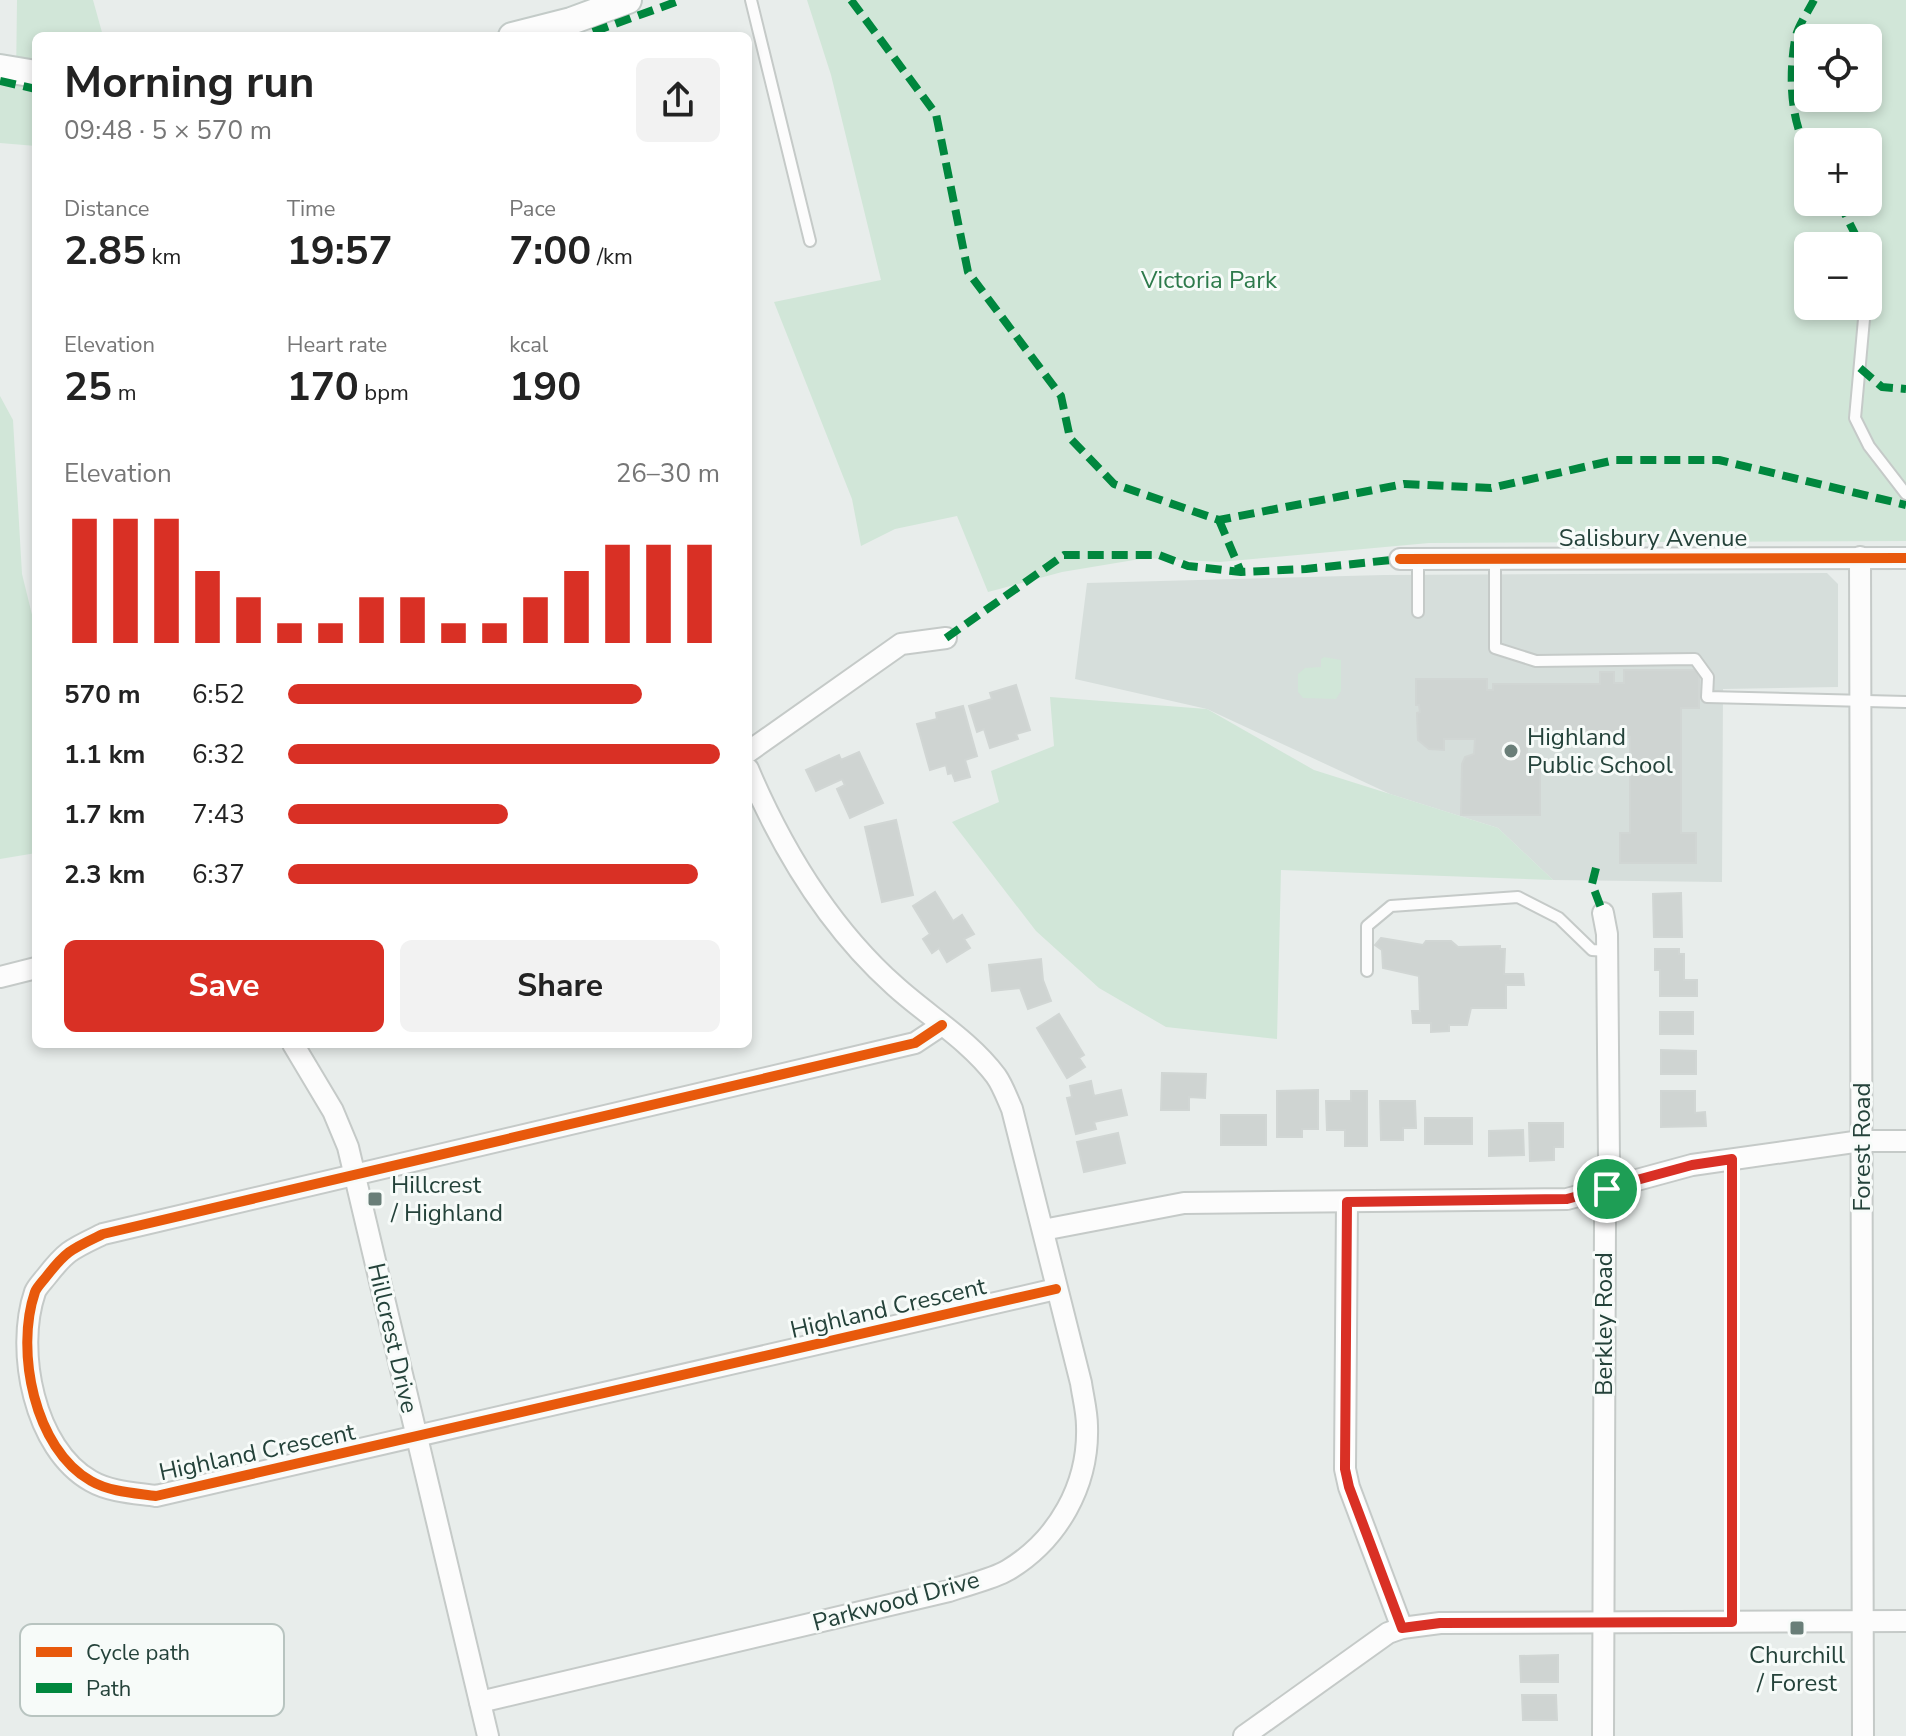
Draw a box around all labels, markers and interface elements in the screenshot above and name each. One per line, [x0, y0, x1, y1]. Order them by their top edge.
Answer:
map controls [1794, 24, 1882, 320]
button: locate [1794, 24, 1882, 112]
text: Morning run [64, 53, 314, 113]
button: share [636, 58, 720, 142]
text: 09:48 · 5 × 570 m [64, 113, 272, 148]
button: + [1794, 128, 1882, 216]
text: Distance [64, 194, 149, 224]
text: Time [287, 194, 336, 224]
text: Pace [509, 194, 556, 224]
text: 2.85 [64, 224, 146, 278]
text: 19:57 [287, 224, 393, 278]
text: 7:00 [509, 224, 591, 278]
button: − [1794, 232, 1882, 320]
text: km [146, 242, 181, 272]
text: /km [591, 242, 633, 272]
park label: Victoria Park [1140, 264, 1278, 296]
text: Elevation [64, 330, 155, 360]
text: Heart rate [287, 330, 387, 360]
text: kcal [509, 330, 548, 360]
text: 25 [64, 360, 112, 414]
text: 170 [287, 360, 359, 414]
text: 190 [509, 360, 581, 414]
text: m [112, 378, 137, 408]
text: bpm [359, 378, 409, 408]
text: Elevation [64, 456, 172, 491]
text: 26–30 m [616, 456, 720, 491]
street label: Salisbury Avenue [1559, 522, 1747, 554]
text: 570 m [64, 677, 141, 712]
text: 6:52 [192, 677, 245, 712]
place label: Highland Public School [1527, 721, 1673, 781]
text: 1.1 km [64, 737, 145, 772]
text: 6:32 [192, 737, 245, 772]
marker: Highland Public School [1502, 742, 1520, 760]
text: 1.7 km [64, 797, 145, 832]
text: 7:43 [192, 797, 245, 832]
text: 2.3 km [64, 857, 145, 892]
text: 6:37 [192, 857, 245, 892]
button: Save [64, 940, 384, 1032]
button: Share [400, 940, 720, 1032]
street label: Forest Road [1846, 1082, 1878, 1212]
pin [1573, 1155, 1641, 1223]
icon: arrive [1585, 1167, 1629, 1211]
place label: Hillcrest / Highland [390, 1169, 503, 1229]
marker: Hillcrest / Highland [366, 1190, 384, 1208]
street label: Berkley Road [1588, 1252, 1620, 1396]
street label: Hillcrest Drive [360, 1260, 426, 1416]
street label: Highland Crescent [787, 1270, 989, 1346]
street label: Highland Crescent [156, 1415, 359, 1488]
street label: Parkwood Drive [809, 1563, 983, 1639]
marker: Churchill / Forest [1788, 1619, 1806, 1637]
legend [20, 1624, 284, 1716]
text: Cycle path [86, 1638, 190, 1668]
place label: Churchill / Forest [1749, 1639, 1845, 1699]
text: Path [86, 1674, 131, 1704]

